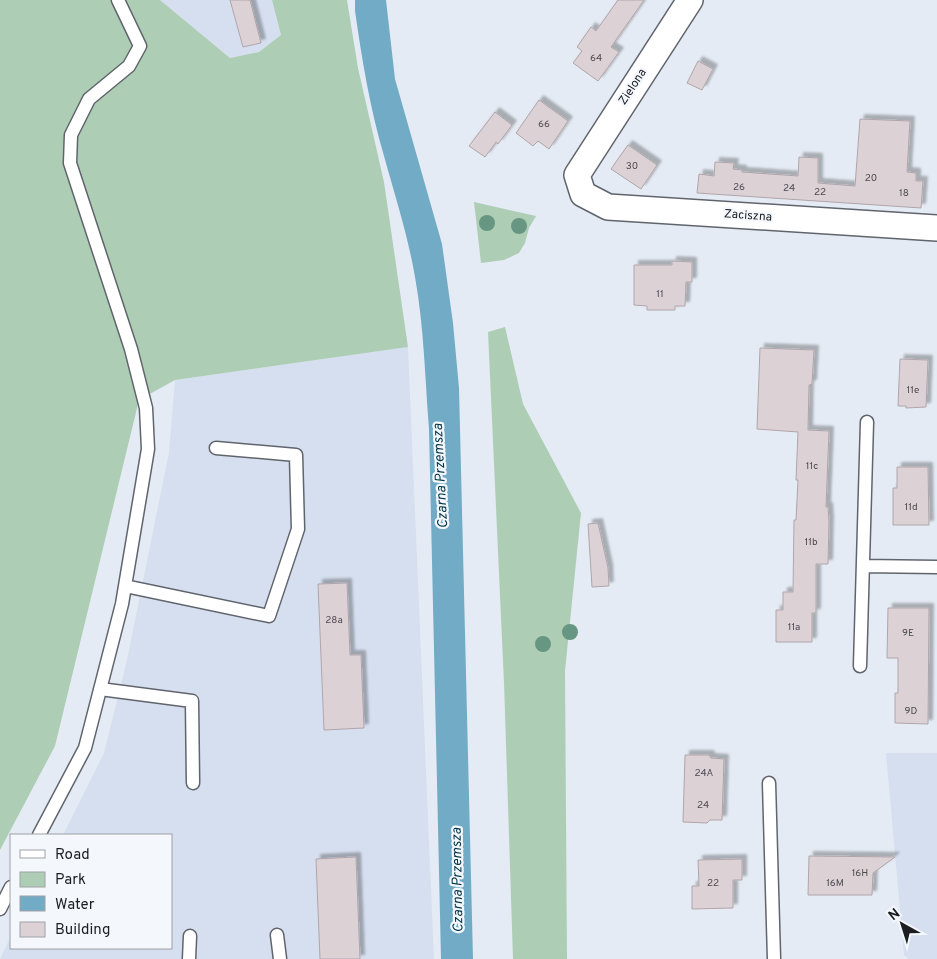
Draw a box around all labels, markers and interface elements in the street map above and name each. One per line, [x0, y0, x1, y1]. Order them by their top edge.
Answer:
house number: 64 [590, 52, 602, 65]
street label: Zielona [615, 66, 651, 108]
house number: 66 [538, 118, 550, 131]
house number: 30 [626, 160, 638, 173]
house number: 20 [865, 172, 877, 185]
house number: 26 [733, 181, 745, 194]
house number: 24 [783, 182, 795, 195]
house number: 22 [814, 186, 826, 199]
house number: 18 [899, 187, 909, 200]
street label: Zaciszna [723, 206, 773, 226]
house number: 11 [656, 288, 664, 301]
house number: 11e [907, 384, 919, 397]
water label: Czarna Przemsza [430, 422, 452, 529]
house number: 11c [806, 460, 818, 473]
house number: 11d [904, 501, 918, 514]
house number: 11b [804, 536, 818, 549]
house number: 28a [325, 614, 343, 627]
house number: 11a [788, 621, 800, 634]
house number: 9E [902, 627, 914, 640]
house number: 9D [905, 705, 918, 718]
house number: 24A [695, 767, 714, 780]
house number: 24 [697, 799, 709, 812]
water label: Czarna Przemsza [449, 827, 467, 933]
legend [10, 834, 172, 949]
text: Road [55, 846, 90, 865]
house number: 16H [852, 867, 868, 880]
text: Park [55, 871, 86, 890]
house number: 22 [707, 877, 719, 890]
house number: 16M [826, 877, 844, 890]
text: Water [55, 896, 95, 915]
north arrow [877, 899, 927, 949]
text: N [886, 905, 904, 925]
text: Building [55, 921, 110, 940]

